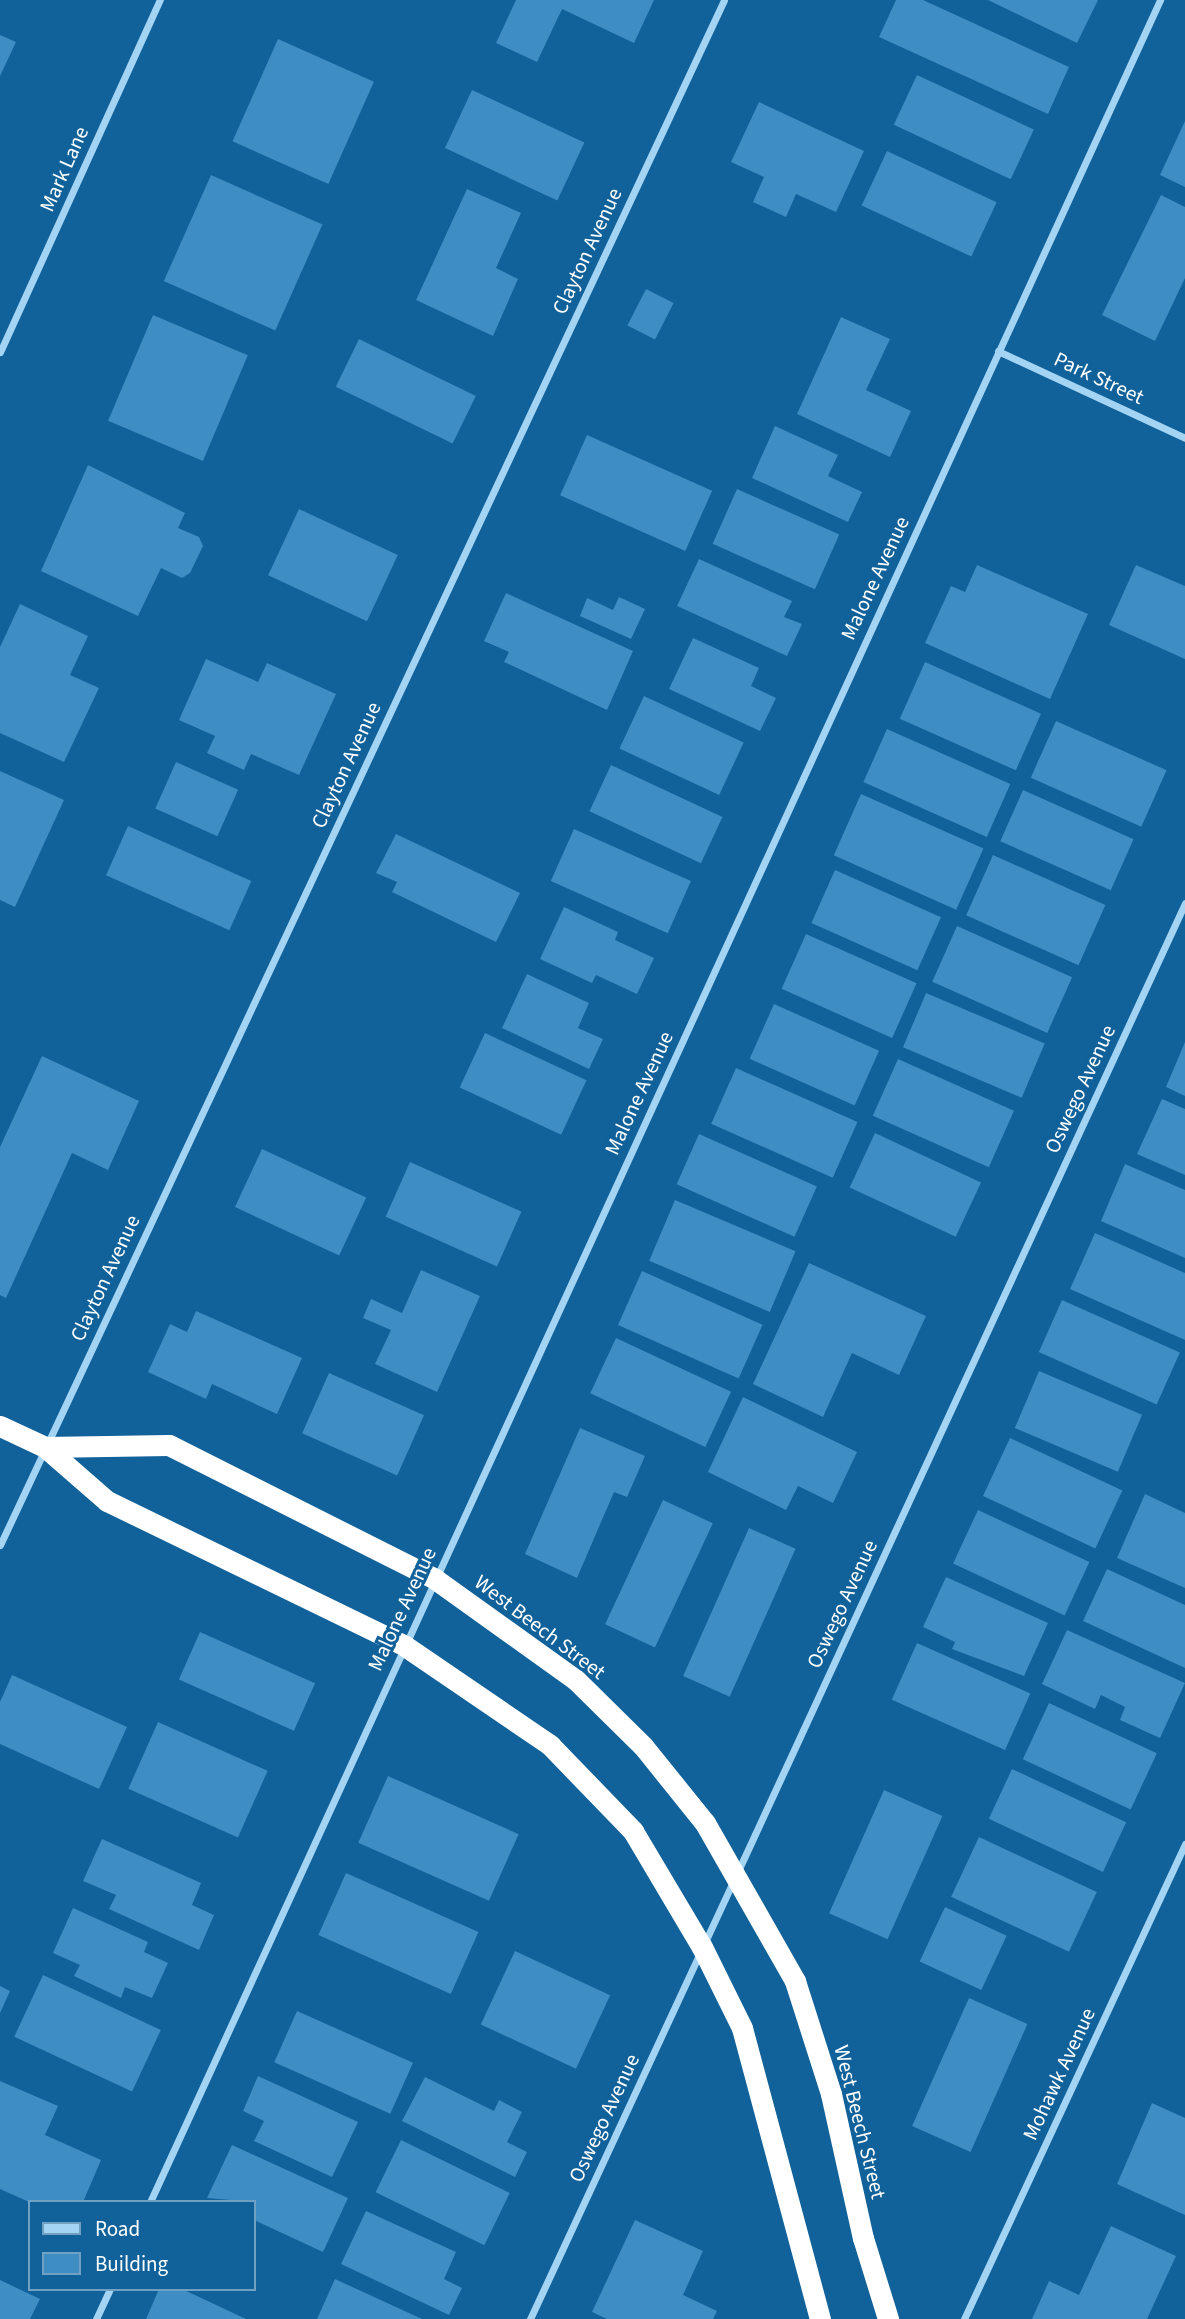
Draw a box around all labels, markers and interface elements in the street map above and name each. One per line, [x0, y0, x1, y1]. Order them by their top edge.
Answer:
street label: Mark Lane [34, 123, 94, 215]
street label: Clayton Avenue [547, 184, 627, 318]
street label: Park Street [1050, 346, 1148, 410]
street label: Malone Avenue [835, 512, 915, 644]
street label: Clayton Avenue [306, 698, 386, 832]
street label: Oswego Avenue [1039, 1021, 1121, 1157]
street label: Malone Avenue [599, 1027, 679, 1159]
street label: Clayton Avenue [65, 1211, 145, 1345]
street label: Oswego Avenue [801, 1536, 883, 1672]
street label: Malone Avenue [362, 1543, 442, 1675]
street label: West Beech Street [469, 1570, 611, 1684]
street label: Mohawk Avenue [1017, 2004, 1101, 2144]
street label: West Beech Street [829, 2042, 891, 2202]
street label: Oswego Avenue [563, 2050, 645, 2186]
legend [28, 2200, 256, 2291]
text: Road [95, 2214, 140, 2244]
text: Building [95, 2249, 168, 2279]

